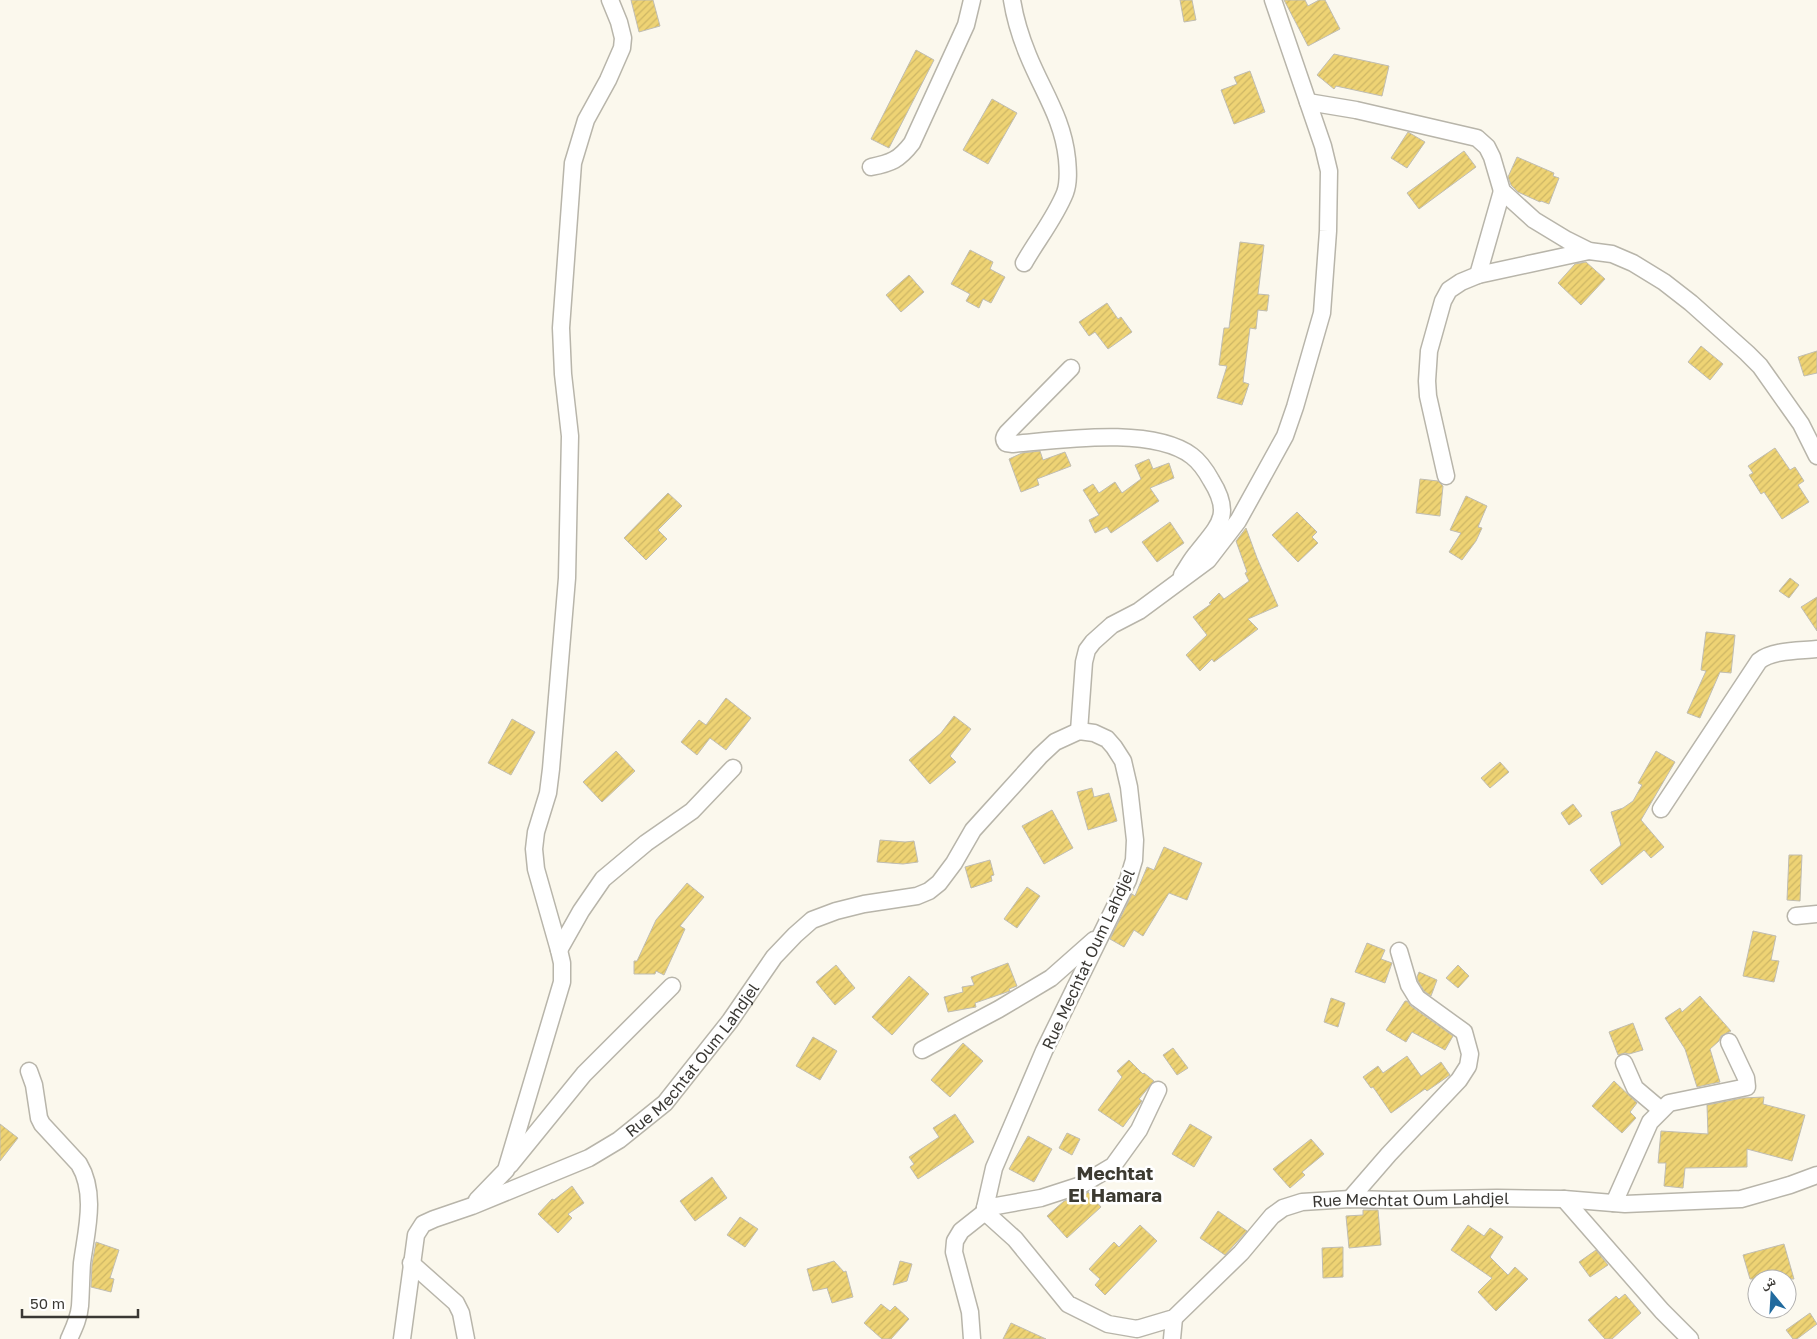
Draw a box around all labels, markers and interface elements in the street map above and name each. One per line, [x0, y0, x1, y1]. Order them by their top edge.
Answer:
street label: Rue Mechtat Oum Lahdjel [1037, 865, 1139, 1053]
street label: Rue Mechtat Oum Lahdjel [621, 979, 763, 1141]
district label: Mechtat El Hamara [1068, 1161, 1162, 1206]
street label: Rue Mechtat Oum Lahdjel [1311, 1188, 1509, 1211]
north arrow [1747, 1269, 1797, 1319]
text: ش [1758, 1271, 1778, 1292]
scale bar [22, 1286, 139, 1318]
text: 50 m [30, 1294, 65, 1312]

